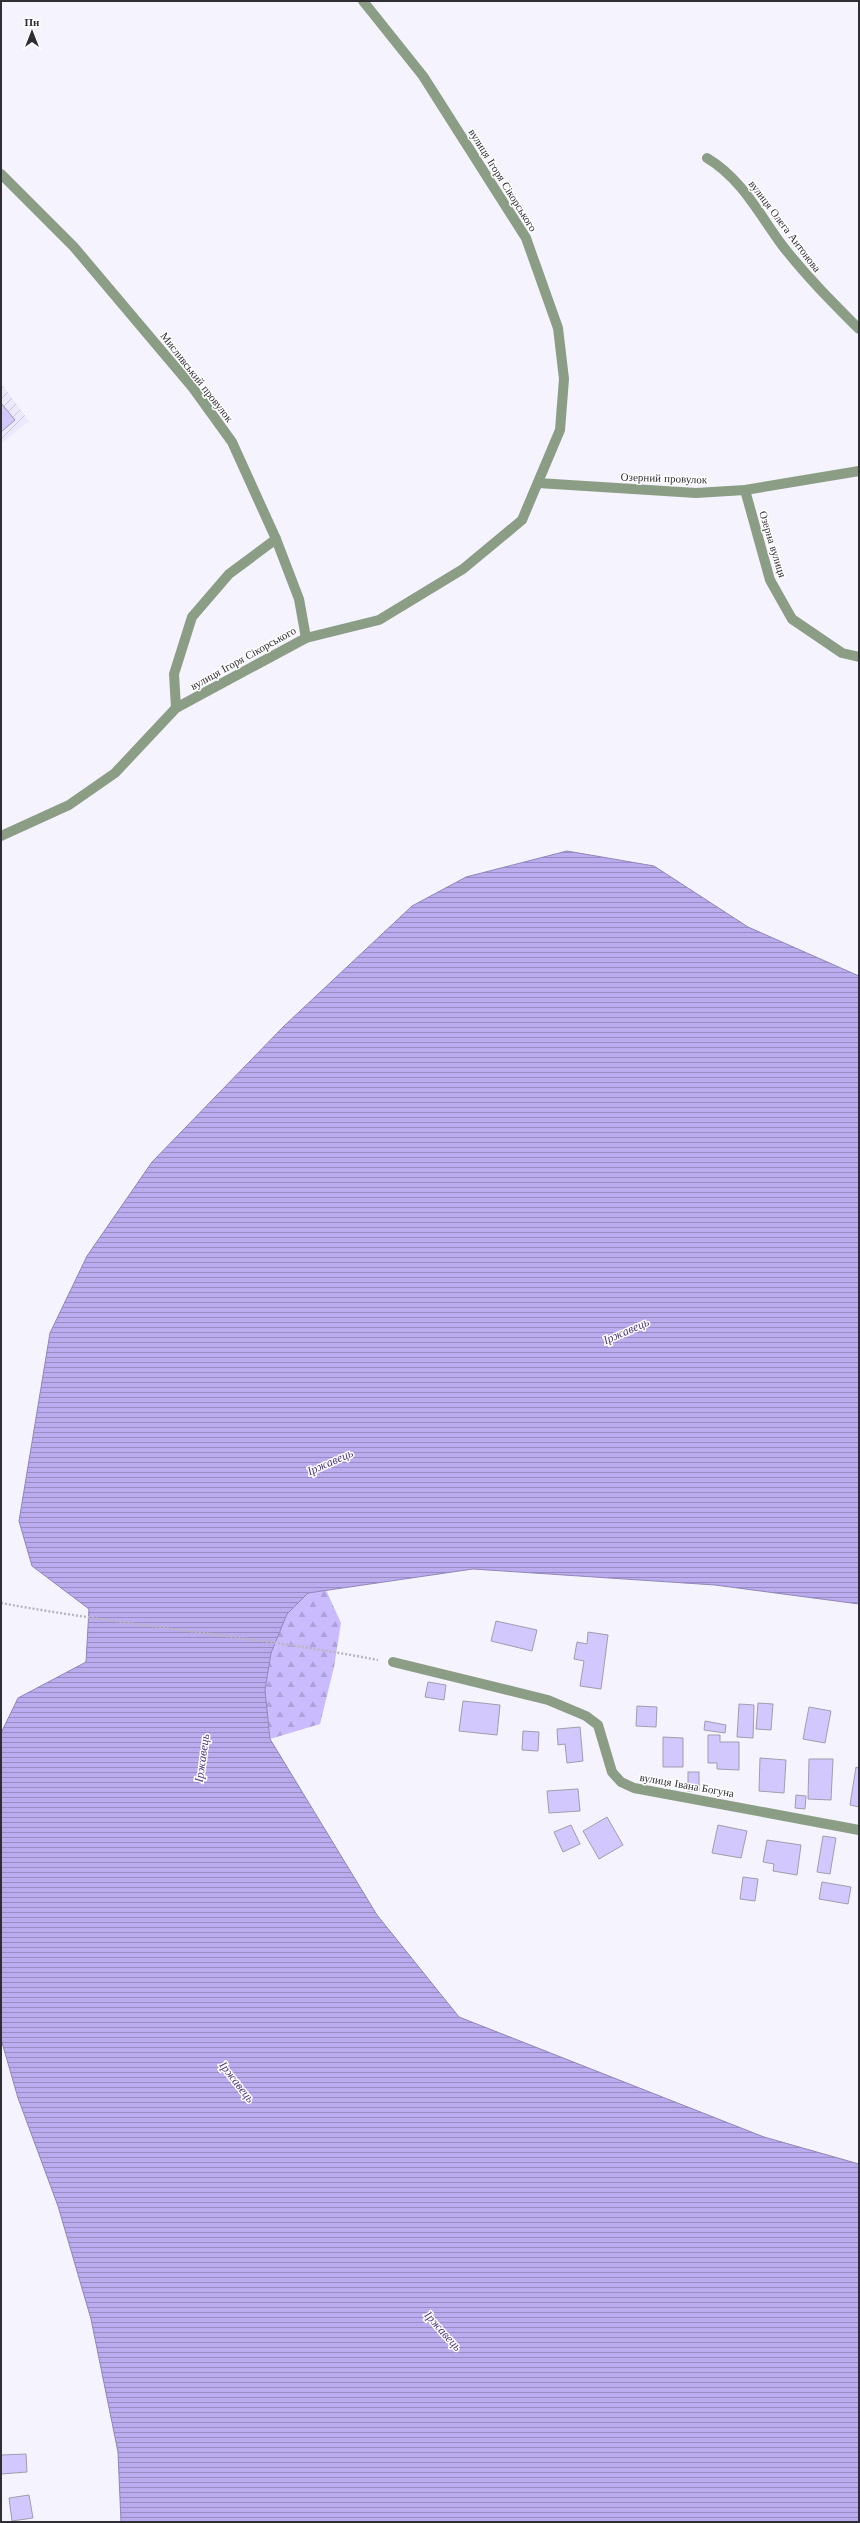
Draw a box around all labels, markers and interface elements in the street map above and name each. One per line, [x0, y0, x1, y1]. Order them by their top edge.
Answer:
north arrow [12, 12, 52, 52]
text: Пн [25, 15, 40, 29]
street label: вулиця Ігоря Сікорського [466, 126, 541, 234]
street label: вулиця Олега Антонова [746, 177, 824, 275]
street label: Мисливський провулок [158, 329, 237, 425]
street label: Озерний провулок [621, 469, 708, 487]
street label: Озерна вулиця [756, 509, 790, 579]
street label: вулиця Ігоря Сікорського [188, 623, 299, 693]
water label: Іржавець [600, 1314, 652, 1348]
water label: Іржавець [304, 1445, 356, 1479]
water label: Іржавець [191, 1732, 212, 1784]
street label: вулиця Івана Богуна [639, 1770, 735, 1800]
water label: Іржавець [216, 2057, 259, 2106]
water label: Іржавець [421, 2307, 466, 2354]

